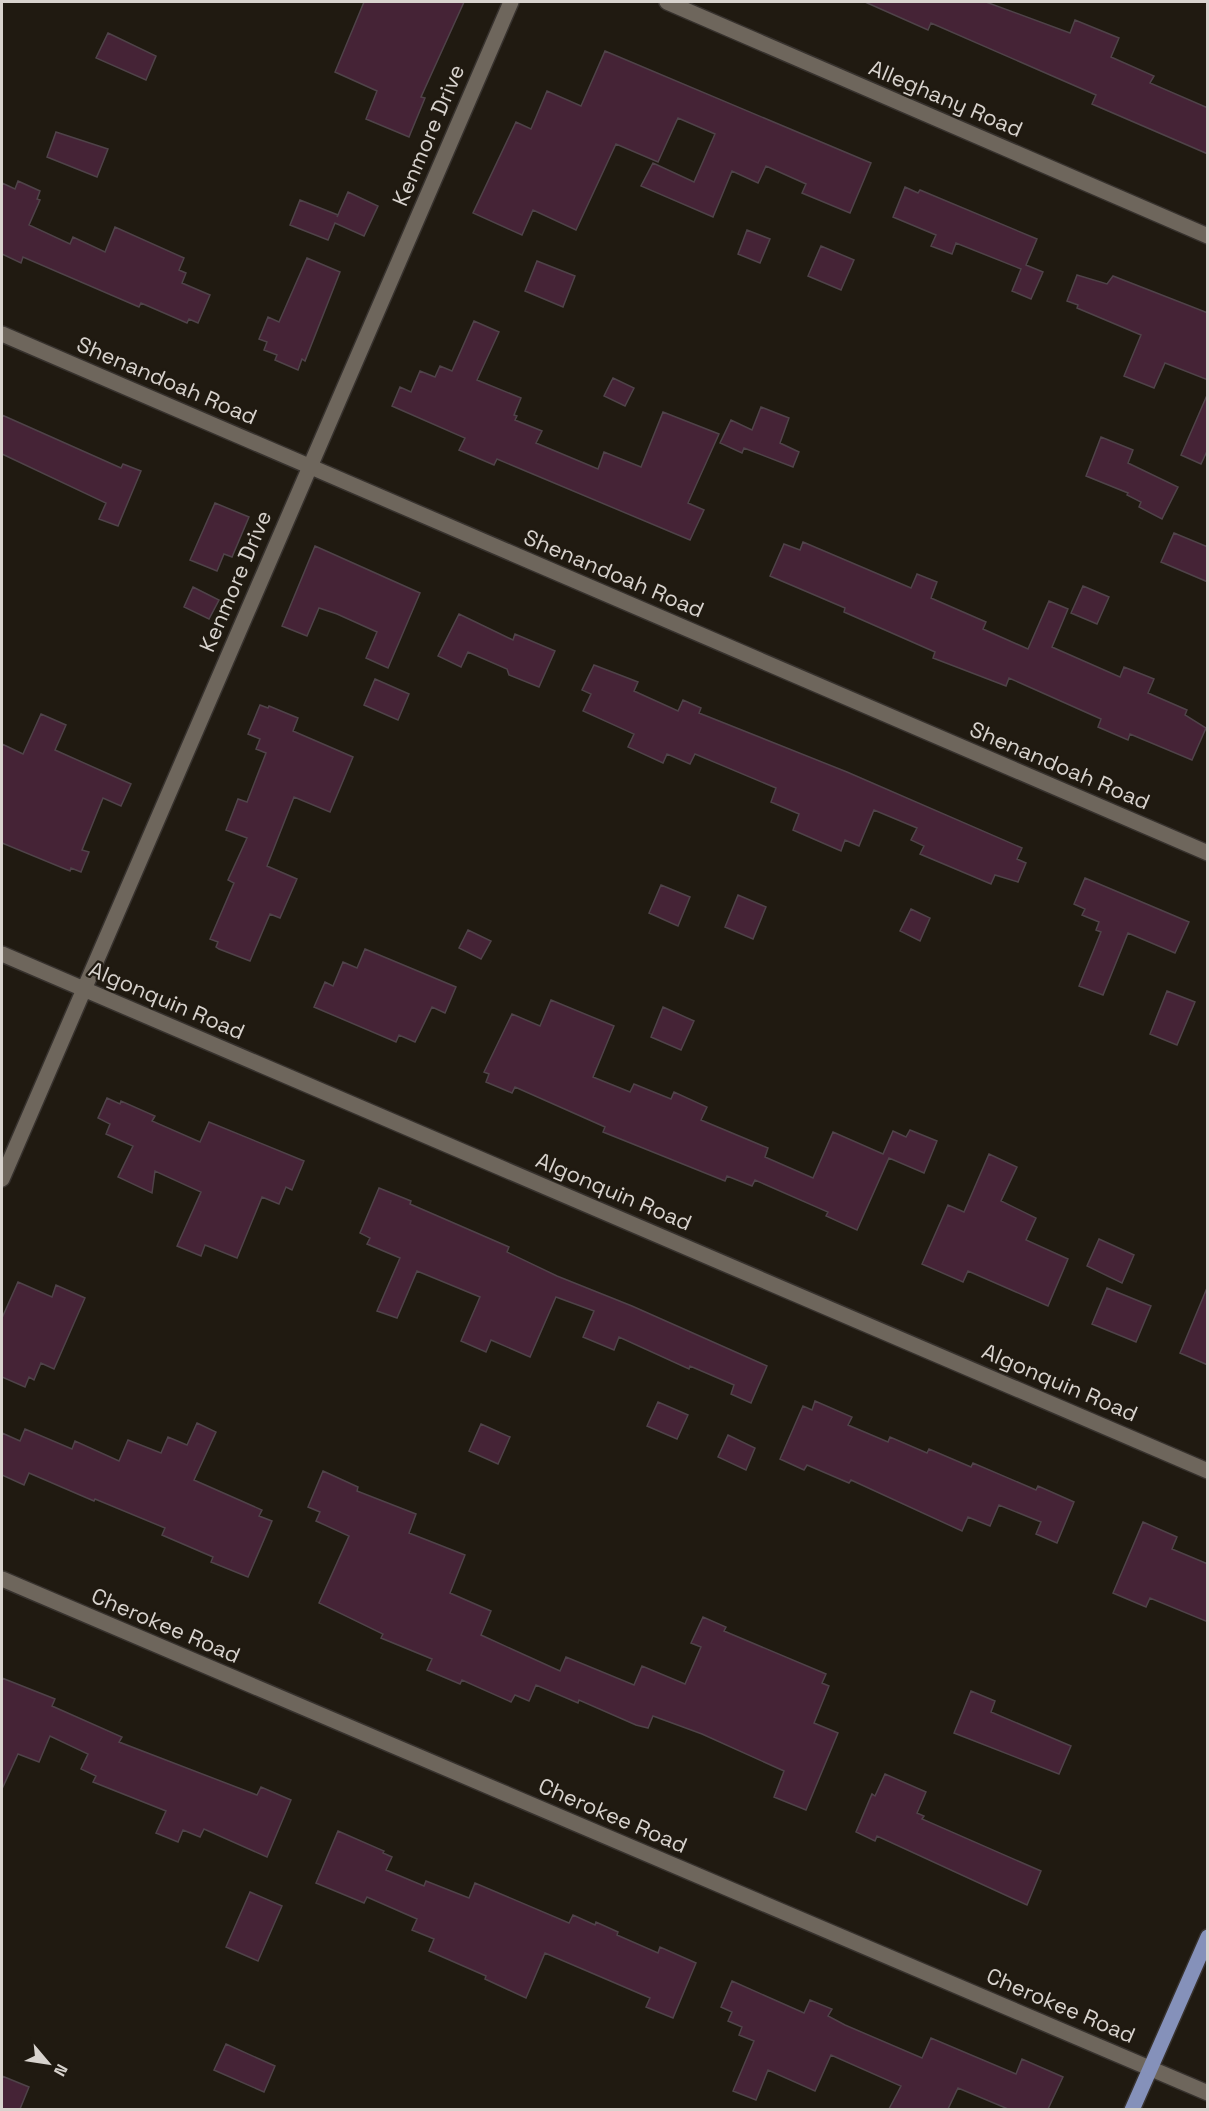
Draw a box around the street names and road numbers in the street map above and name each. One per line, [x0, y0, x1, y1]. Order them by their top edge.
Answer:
street label: Alleghany Road [865, 53, 1027, 143]
street label: Kenmore Drive [386, 60, 470, 210]
street label: Shenandoah Road [73, 329, 261, 431]
street label: Kenmore Drive [193, 506, 277, 656]
street label: Shenandoah Road [520, 522, 708, 624]
street label: Shenandoah Road [966, 714, 1154, 816]
street label: Algonquin Road [85, 955, 249, 1045]
street label: Algonquin Road [532, 1146, 696, 1236]
street label: Algonquin Road [978, 1337, 1142, 1427]
street label: Cherokee Road [87, 1581, 245, 1669]
street label: Cherokee Road [534, 1771, 692, 1859]
street label: Cherokee Road [982, 1961, 1140, 2049]

